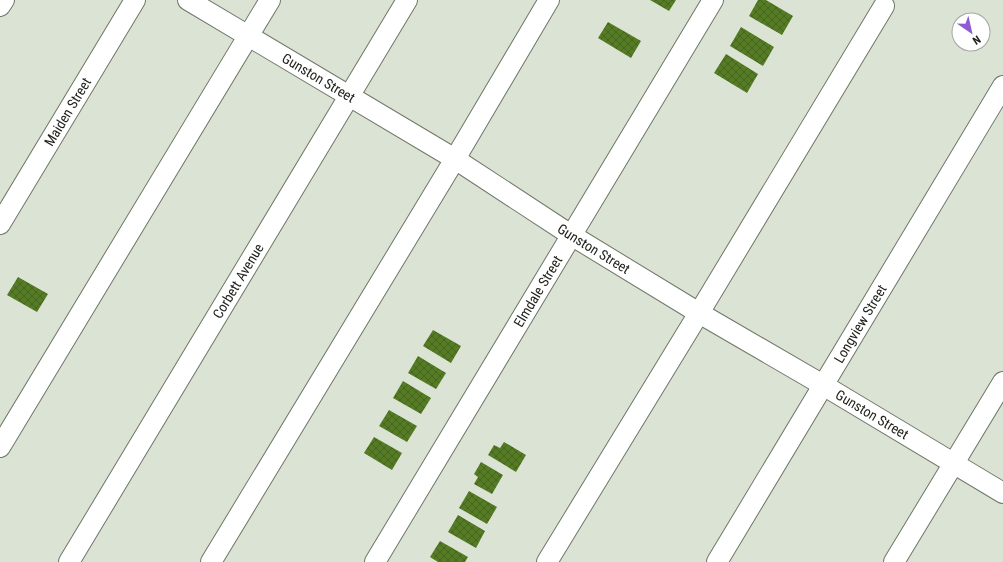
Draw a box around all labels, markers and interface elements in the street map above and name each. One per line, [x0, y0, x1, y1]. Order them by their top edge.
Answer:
north arrow [951, 12, 991, 52]
text: N [970, 33, 983, 47]
street label: Gunston Street [279, 50, 358, 106]
street label: Maiden Street [41, 75, 94, 149]
street label: Gunston Street [554, 220, 633, 277]
street label: Corbett Avenue [209, 240, 267, 321]
street label: Elmdale Street [510, 253, 565, 330]
street label: Longview Street [831, 282, 890, 366]
street label: Gunston Street [833, 386, 911, 442]

